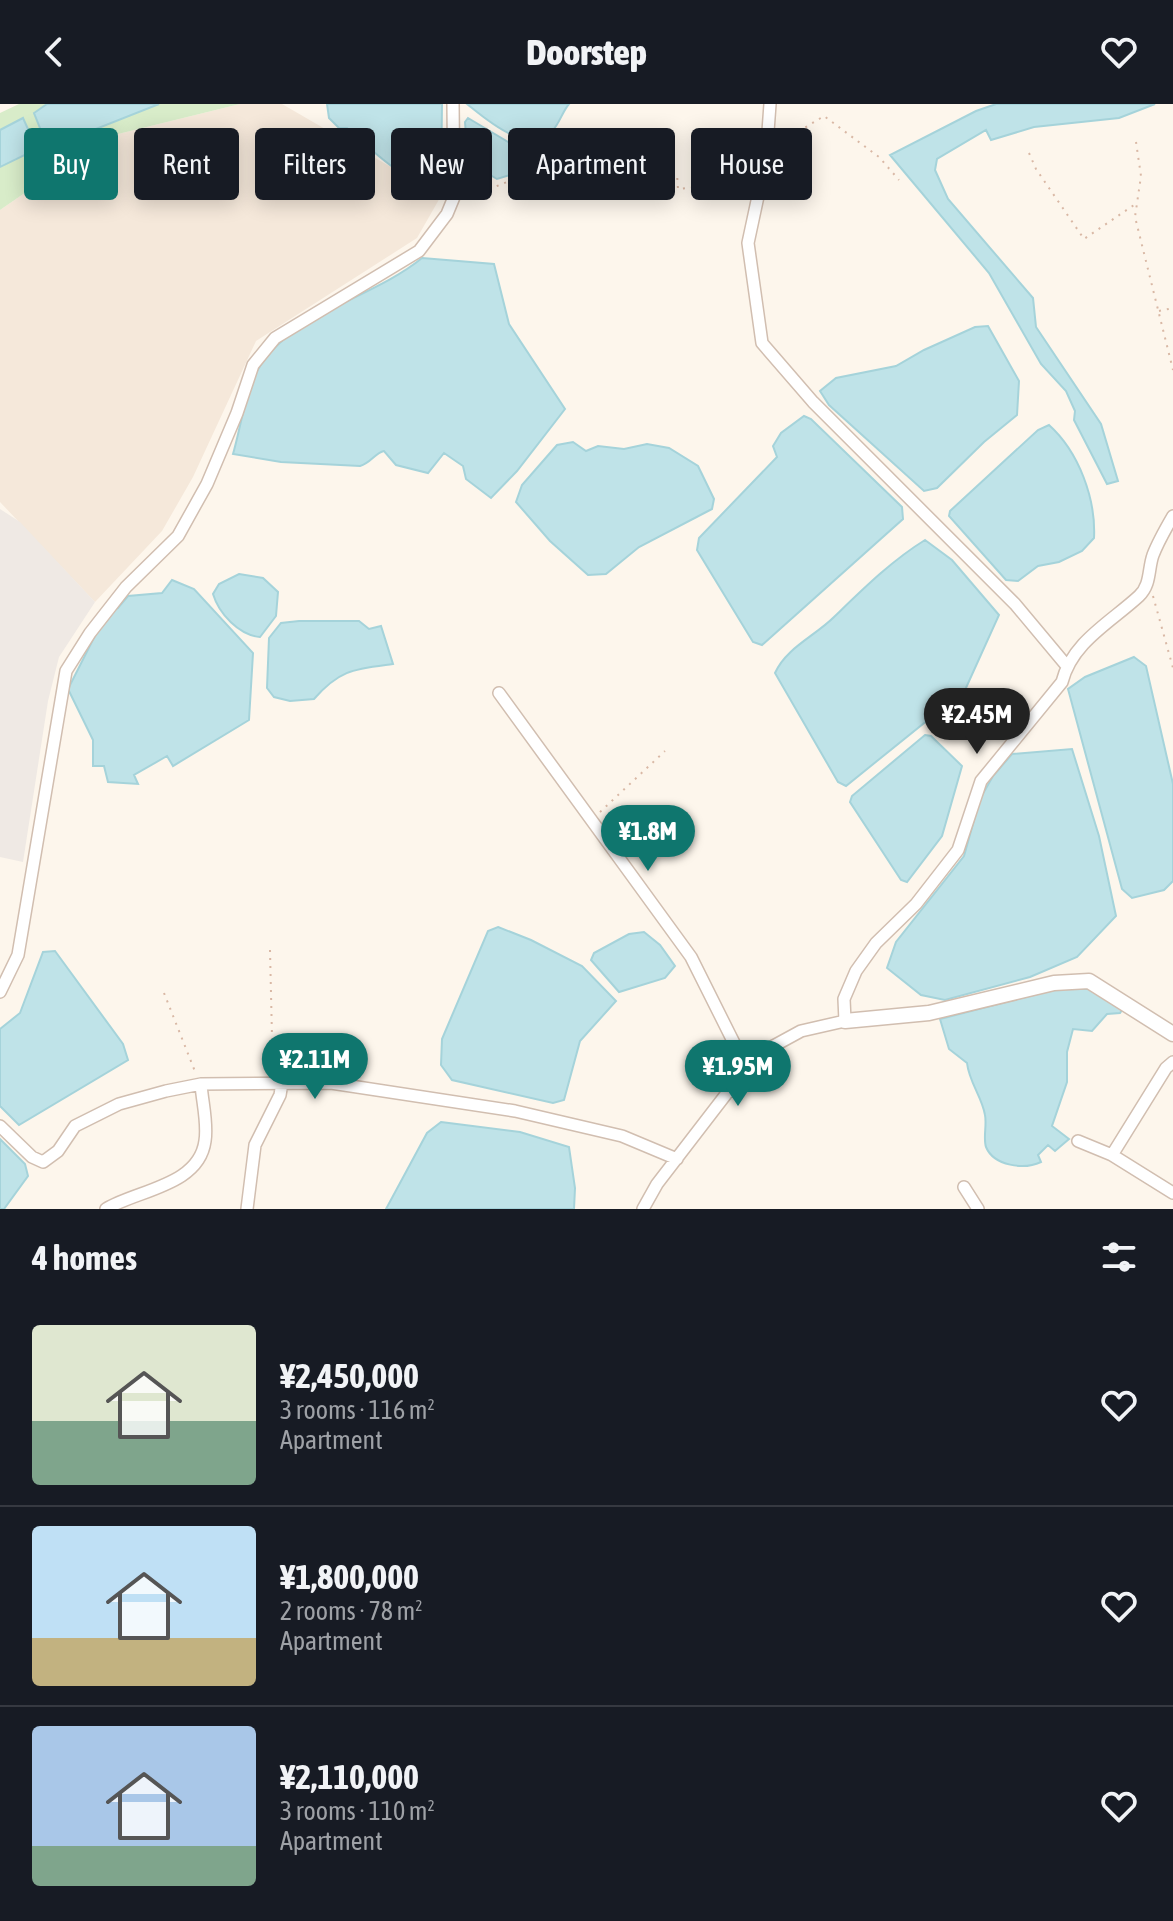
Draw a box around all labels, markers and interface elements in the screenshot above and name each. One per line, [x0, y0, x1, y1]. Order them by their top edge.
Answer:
icon: back [32, 30, 76, 74]
icon: heart [1097, 30, 1141, 74]
text: Doorstep [526, 31, 647, 73]
chip: Buy [24, 128, 118, 200]
chip: Rent [134, 128, 239, 200]
chip: Filters [255, 128, 375, 200]
chip: New [391, 128, 492, 200]
chip: Apartment [508, 128, 675, 200]
chip: House [691, 128, 812, 200]
pin: ¥2.45M [912, 688, 1042, 756]
text: ¥2.45M [942, 699, 1012, 729]
pin: ¥1.8M [592, 805, 704, 873]
text: ¥1.8M [619, 816, 677, 846]
pin: ¥2.11M [250, 1033, 380, 1101]
pin: ¥1.95M [673, 1040, 803, 1108]
text: ¥2.11M [280, 1044, 350, 1074]
text: ¥1.95M [703, 1051, 773, 1081]
icon: filters [1097, 1235, 1141, 1279]
text: 4 homes [32, 1238, 137, 1277]
text: ¥2,450,000 [280, 1356, 419, 1395]
icon: home [96, 1357, 192, 1453]
icon: heart [1097, 1383, 1141, 1427]
text: 3 rooms · 116 m² [280, 1395, 435, 1425]
text: Apartment [280, 1425, 383, 1455]
text: ¥1,800,000 [280, 1557, 419, 1596]
icon: home [96, 1558, 192, 1654]
icon: heart [1097, 1584, 1141, 1628]
text: 2 rooms · 78 m² [280, 1596, 422, 1626]
text: Apartment [280, 1626, 383, 1656]
text: ¥2,110,000 [280, 1757, 419, 1796]
icon: home [96, 1758, 192, 1854]
icon: heart [1097, 1784, 1141, 1828]
text: 3 rooms · 110 m² [280, 1796, 435, 1826]
text: Apartment [280, 1826, 383, 1856]

